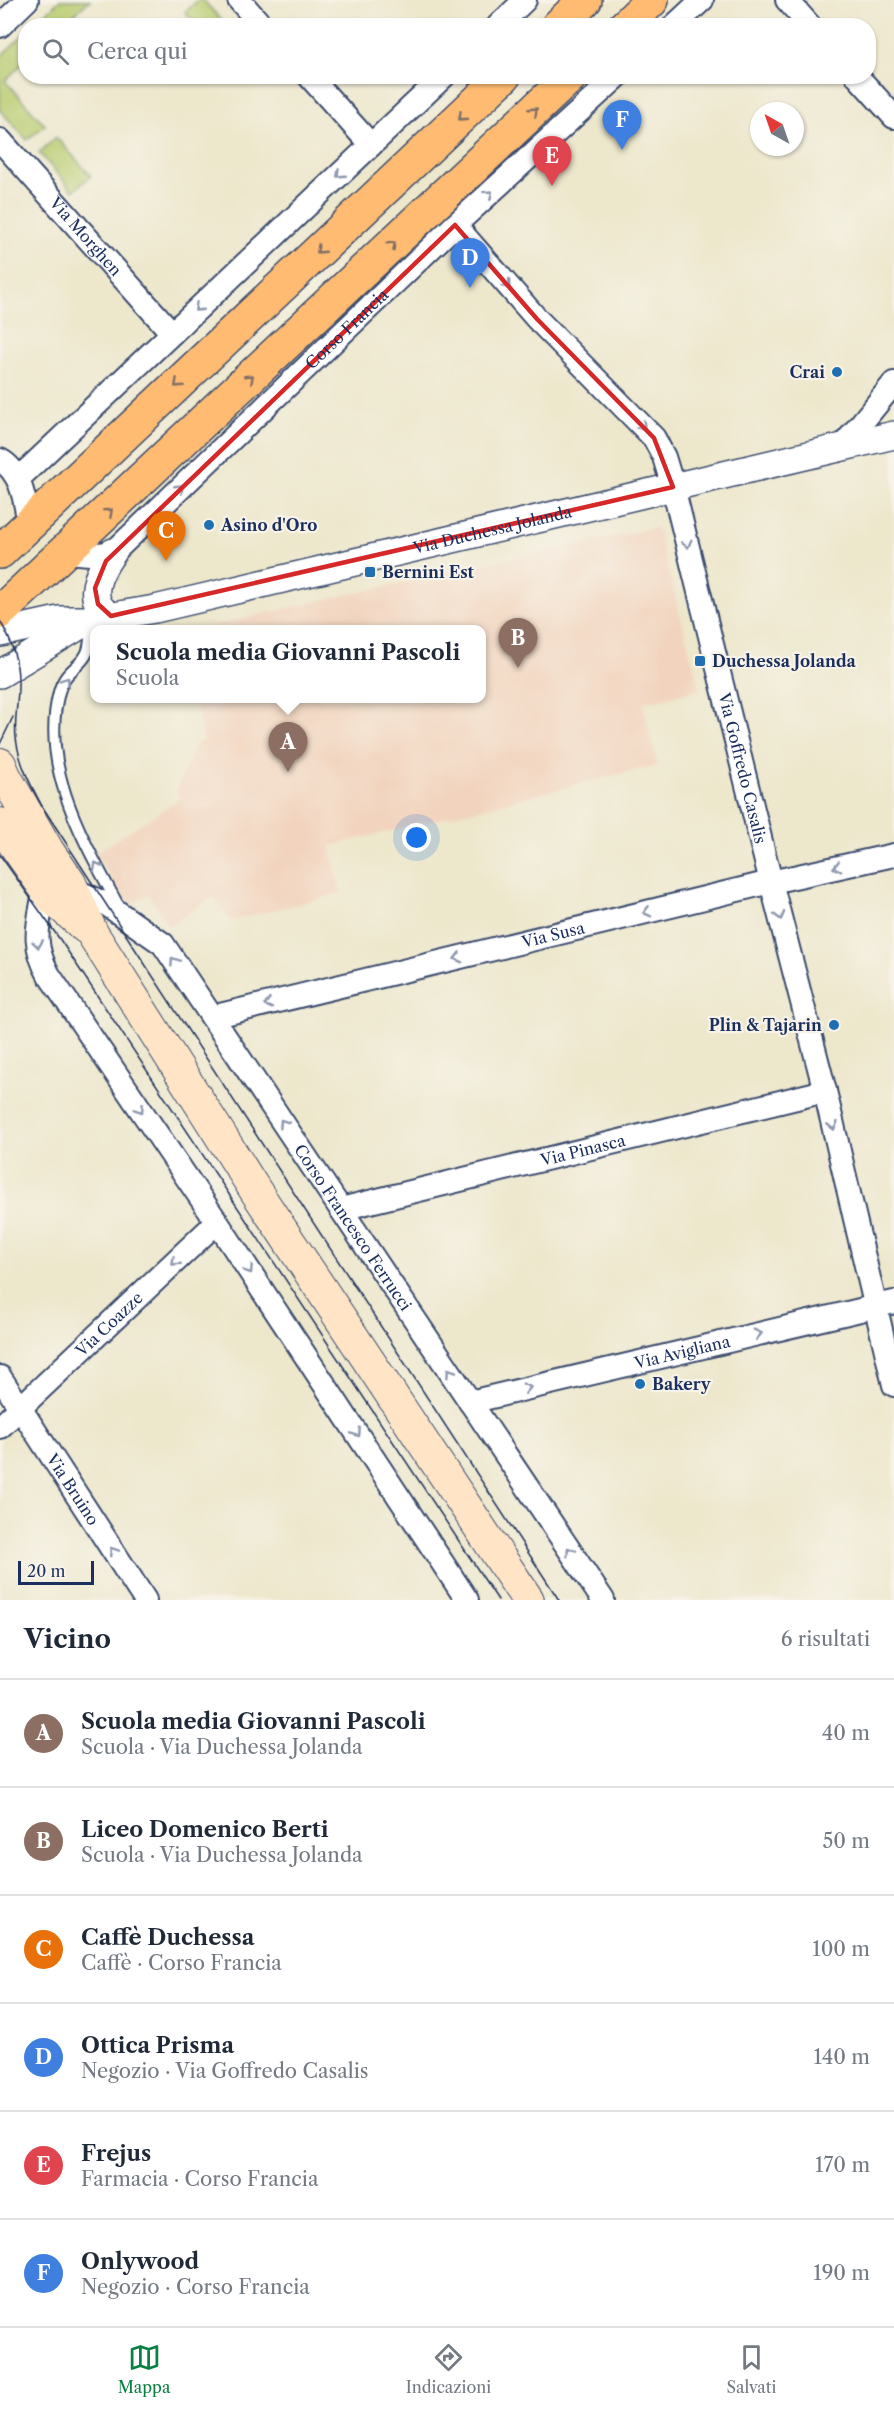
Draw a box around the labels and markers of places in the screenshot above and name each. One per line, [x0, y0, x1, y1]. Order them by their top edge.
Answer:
pin: F [602, 100, 642, 150]
pin: E [532, 136, 572, 186]
pin: D [450, 238, 490, 288]
place label: Crai [789, 362, 825, 382]
marker: Crai [830, 365, 844, 379]
pin: C [146, 512, 186, 561]
place label: Asino d'Oro [220, 515, 317, 535]
marker: Asino d'Oro [202, 518, 216, 532]
place label: Bernini Est [382, 562, 475, 582]
marker: Bernini Est [363, 565, 377, 579]
pin: B [498, 618, 538, 668]
place label: Duchessa Jolanda [712, 651, 857, 671]
marker: Duchessa Jolanda [693, 654, 707, 668]
pin: A [268, 722, 308, 772]
place label: Plin & Tajarin [709, 1015, 822, 1035]
marker: Plin & Tajarin [827, 1018, 841, 1032]
place label: Bakery [652, 1374, 712, 1394]
marker: Bakery [633, 1377, 647, 1391]

